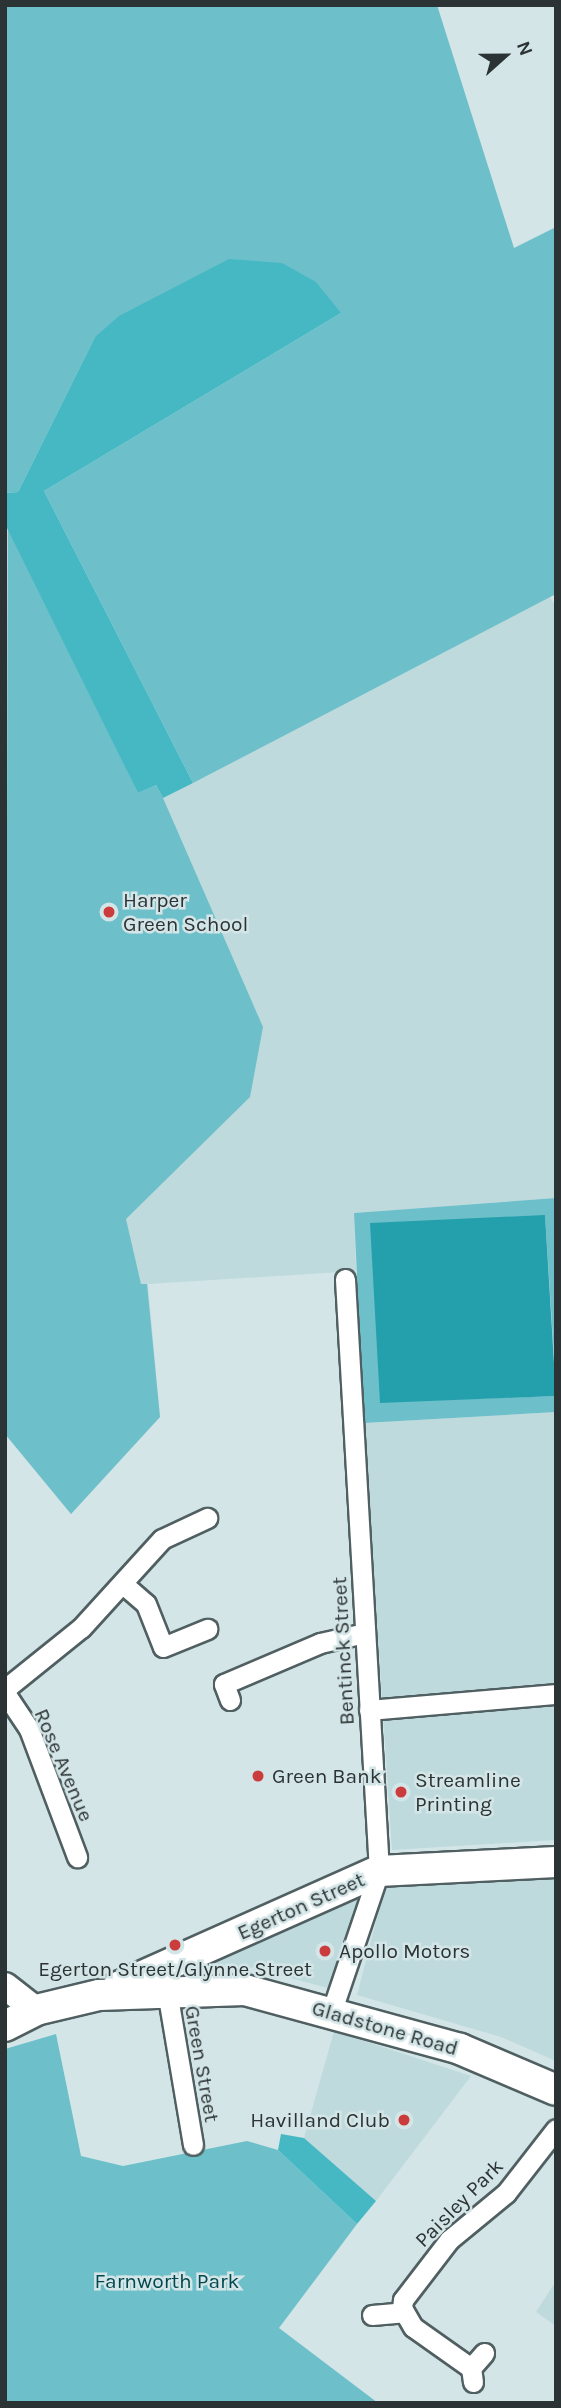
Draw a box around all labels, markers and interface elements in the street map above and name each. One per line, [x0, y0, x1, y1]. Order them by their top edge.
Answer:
north arrow [470, 21, 540, 91]
text: N [512, 38, 537, 59]
place label: Harper Green School [123, 887, 248, 937]
marker: Harper Green School [101, 904, 117, 920]
street label: Bentinck Street [327, 1576, 359, 1726]
street label: Rose Avenue [29, 1705, 99, 1825]
place label: Green Bank [272, 1763, 381, 1789]
place label: Streamline Printing [415, 1767, 521, 1817]
marker: Green Bank [250, 1768, 266, 1784]
marker: Streamline Printing [393, 1784, 409, 1800]
street label: Egerton Street [233, 1867, 369, 1945]
marker: Egerton Street/Glynne Street [167, 1937, 183, 1953]
place label: Apollo Motors [339, 1938, 470, 1964]
marker: Apollo Motors [317, 1943, 333, 1959]
place label: Egerton Street/Glynne Street [38, 1956, 312, 1982]
street label: Gladstone Road [309, 1995, 461, 2061]
street label: Green Street [179, 2004, 225, 2124]
place label: Havilland Club [250, 2107, 390, 2133]
marker: Havilland Club [396, 2112, 412, 2128]
street label: Paisley Park [410, 2154, 508, 2252]
park label: Farnworth Park [95, 2268, 239, 2294]

